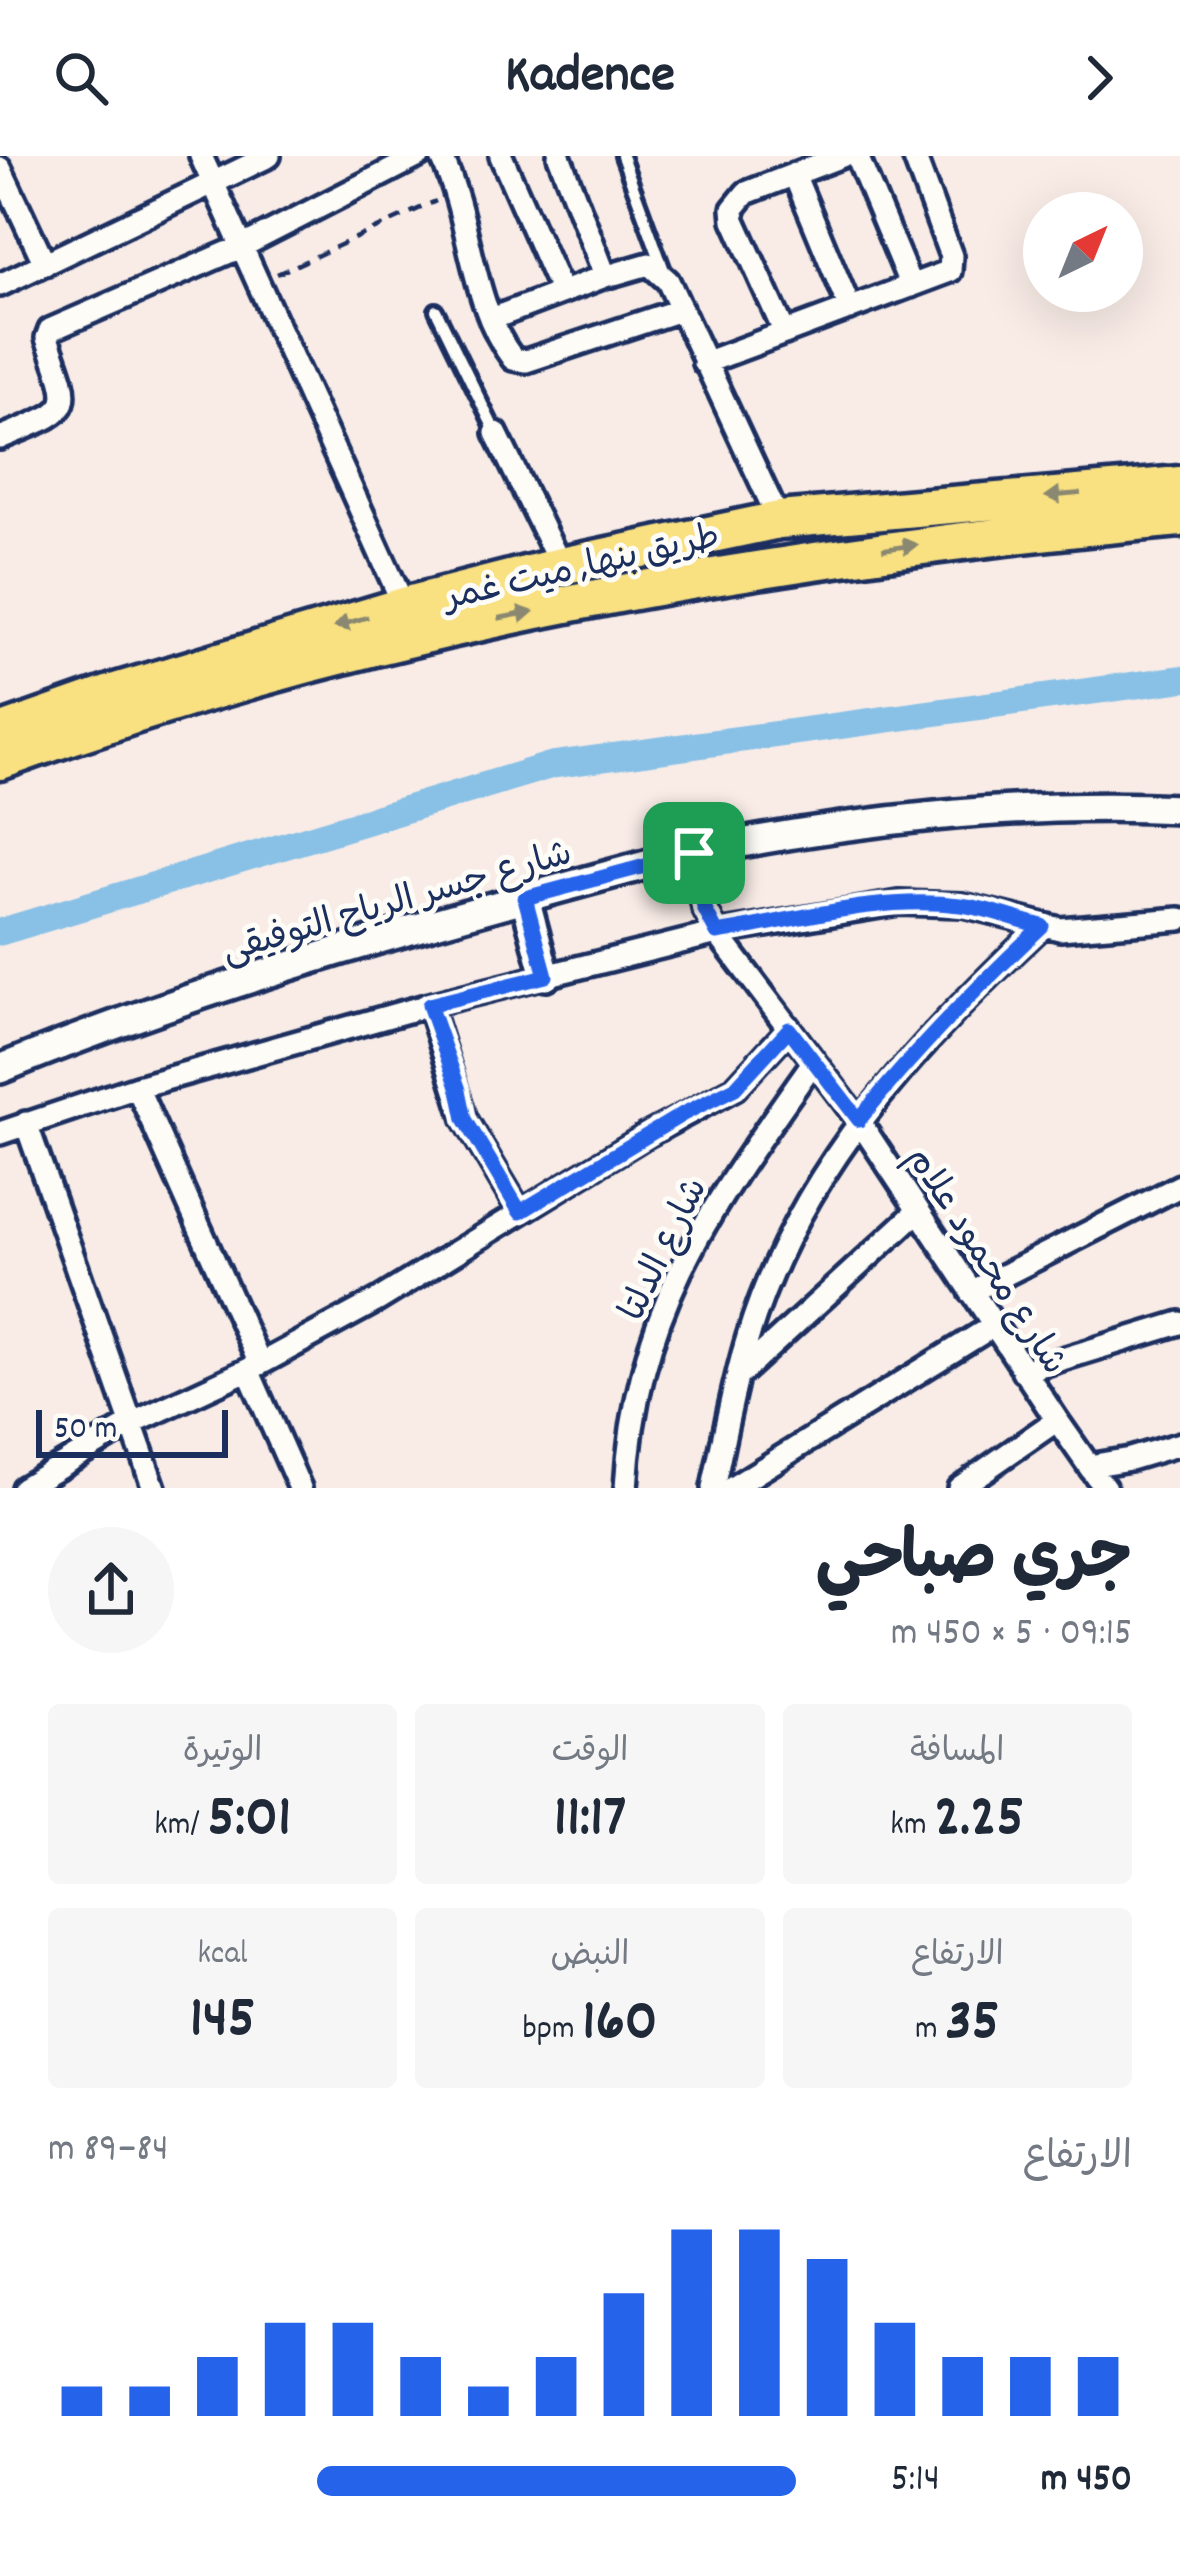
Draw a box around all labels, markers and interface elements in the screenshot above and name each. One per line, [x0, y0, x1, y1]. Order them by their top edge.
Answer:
text: Kadence [505, 40, 675, 117]
icon: search [48, 45, 114, 111]
icon: forward [1066, 45, 1132, 111]
north arrow [1023, 192, 1143, 312]
map controls [1023, 192, 1143, 312]
one-way arrow [1044, 486, 1082, 505]
street label: طريق بنها, ميت غمر [436, 513, 725, 628]
one-way arrow [882, 537, 919, 556]
one-way arrow [498, 605, 536, 624]
one-way arrow [332, 614, 369, 632]
pin [643, 802, 745, 904]
icon: arrive [661, 820, 727, 886]
street label: شارع جسر الرياح التوفيقى [217, 830, 579, 980]
street label: شارع محمود علام [891, 1138, 1077, 1387]
street label: شارع الدلتا [609, 1170, 723, 1331]
scale bar [36, 1404, 228, 1457]
text: 50 m [54, 1407, 118, 1454]
text: جري صباحي [816, 1516, 1132, 1610]
button: share [48, 1527, 174, 1653]
text: 09:15 · 5 × 450 m [891, 1608, 1132, 1663]
text: الوتيرة [183, 1730, 263, 1777]
text: الوقت [552, 1730, 629, 1777]
text: المسافة [910, 1730, 1004, 1777]
text: 5:01 [207, 1778, 291, 1864]
text: 11:17 [554, 1778, 626, 1864]
text: 2.25 [934, 1778, 1024, 1864]
text: /km [154, 1803, 207, 1850]
text: km [890, 1803, 934, 1850]
text: kcal [198, 1932, 248, 1979]
text: النبض [551, 1934, 629, 1981]
text: الارتفاع [911, 1934, 1004, 1981]
text: 145 [190, 1979, 256, 2065]
text: 160 [582, 1982, 658, 2068]
text: 35 [945, 1982, 1000, 2068]
text: bpm [523, 2007, 582, 2054]
text: m [915, 2007, 945, 2054]
text: 84–89 m [48, 2124, 168, 2179]
text: الارتفاع [1023, 2132, 1132, 2187]
text: 5:14 [891, 2454, 940, 2509]
text: 450 m [1041, 2454, 1132, 2509]

